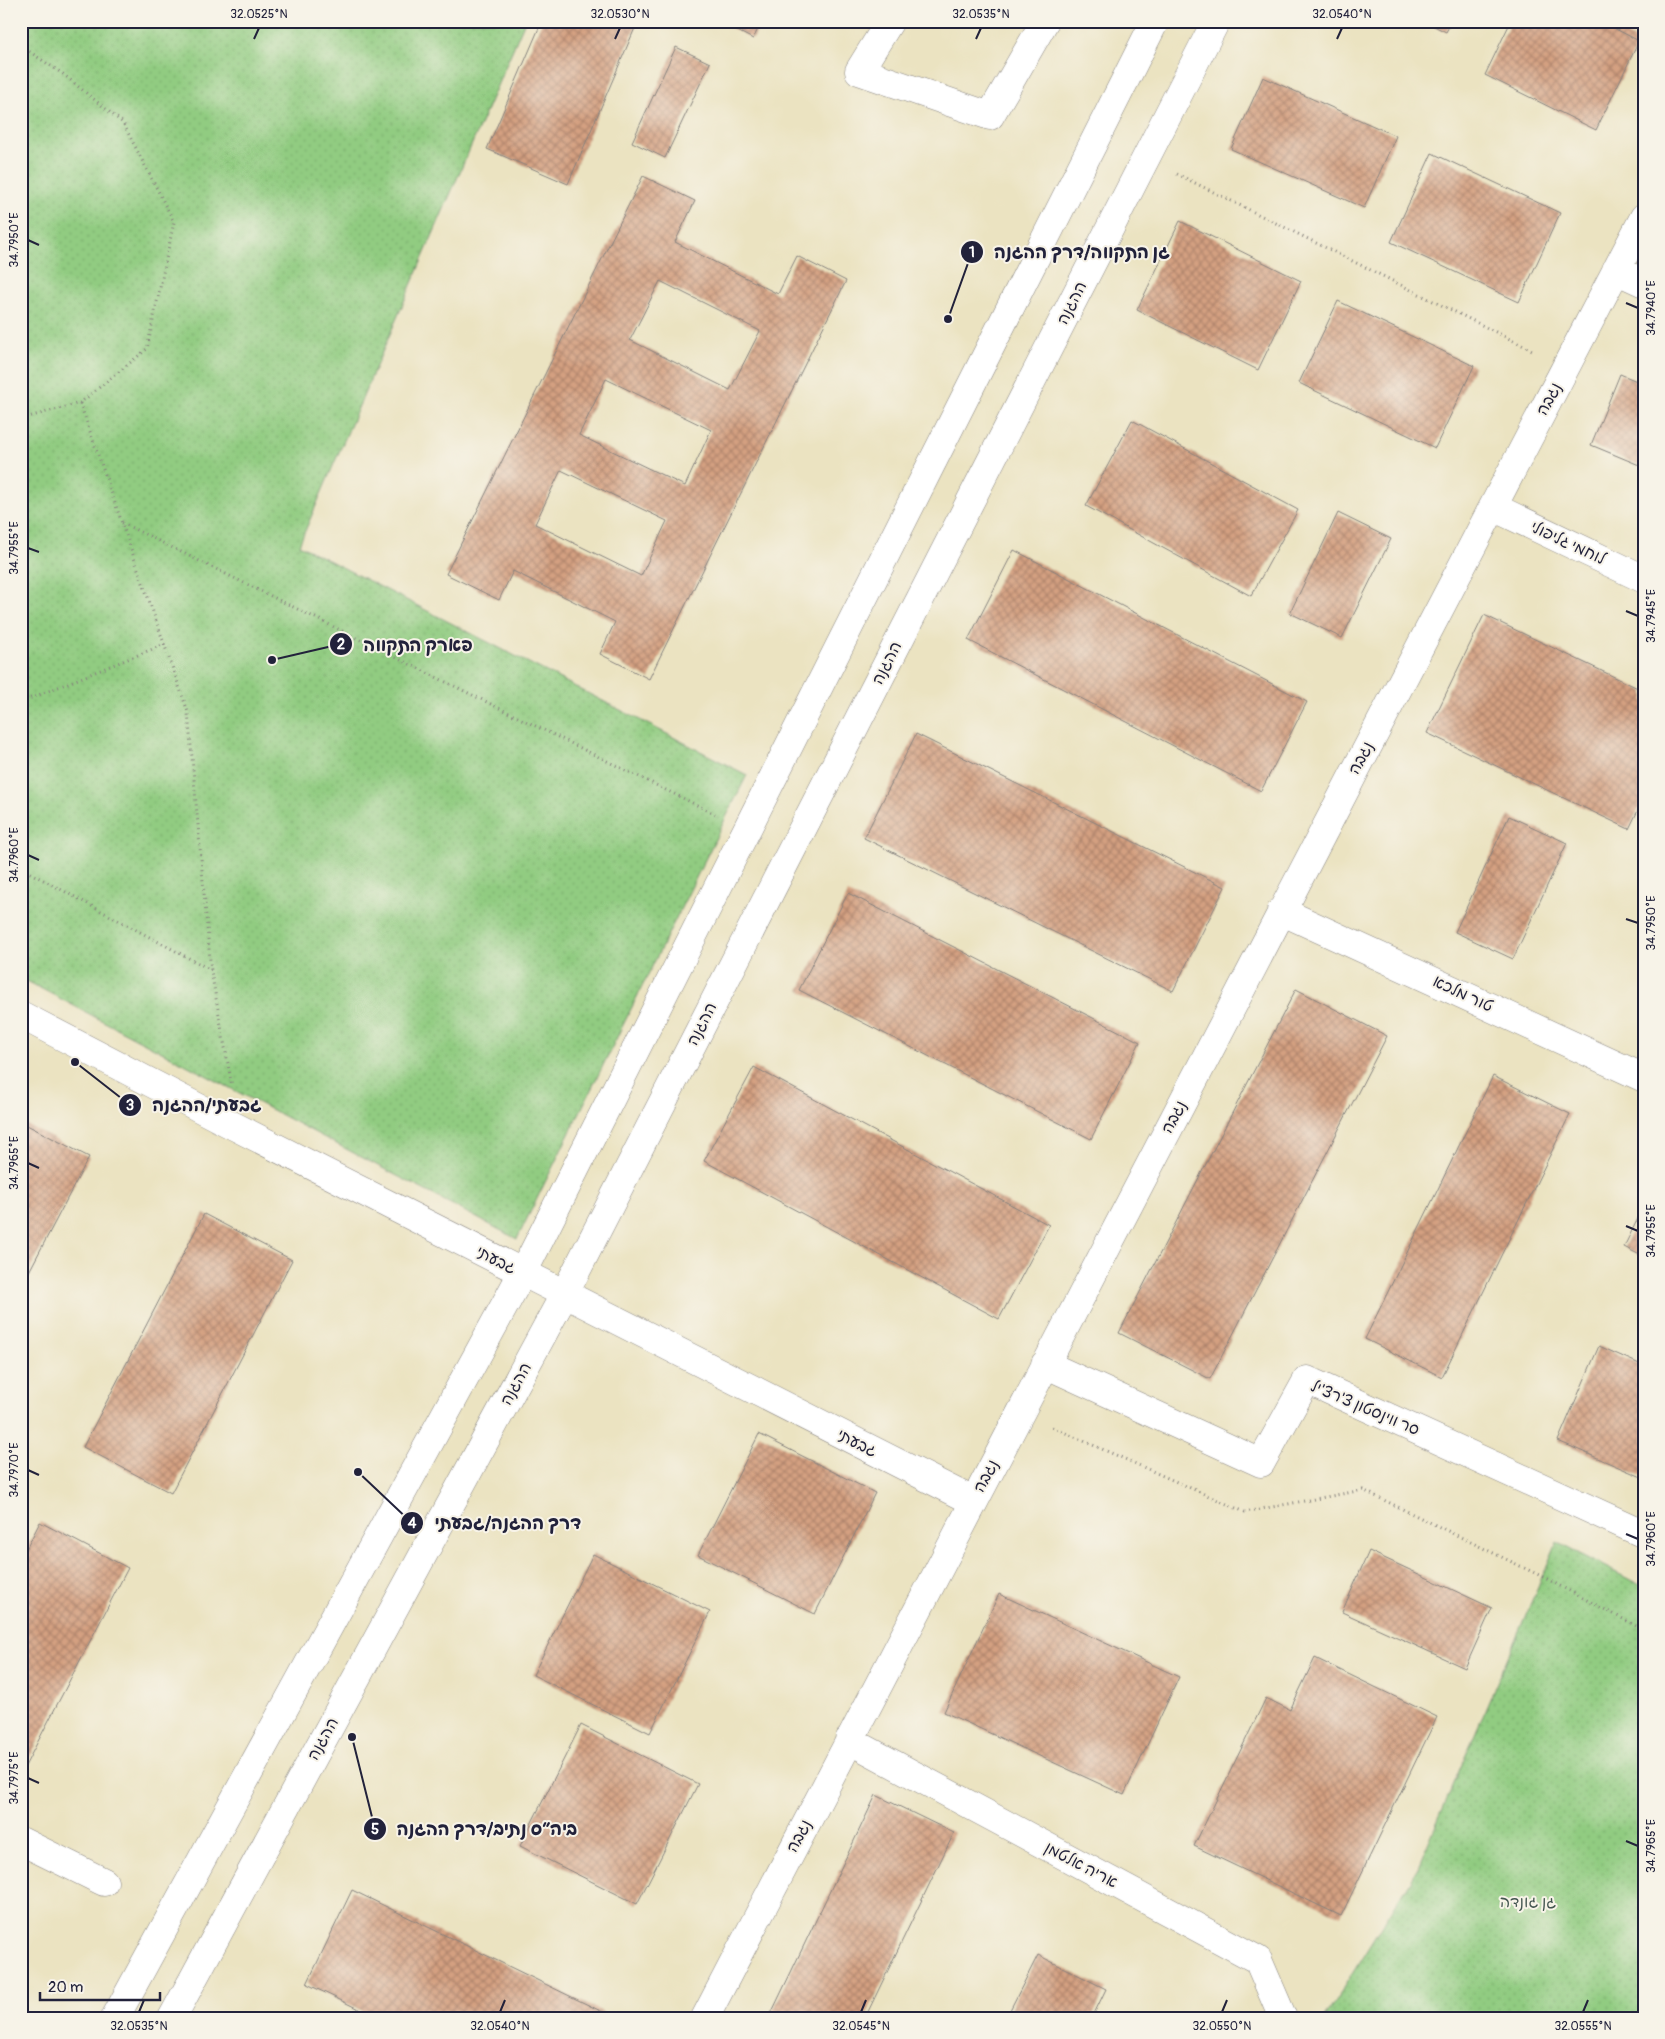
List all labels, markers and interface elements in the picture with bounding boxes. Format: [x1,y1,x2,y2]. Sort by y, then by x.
text: 32.0525°N [230,7,288,22]
text: 32.0530°N [591,7,650,22]
text: 32.0535°N [952,7,1010,22]
text: 32.0540°N [1312,7,1372,22]
text: 34.7950°E [7,212,22,268]
callout: גן התקווה/דרך ההגנה [959,235,1180,268]
text: גן התקווה/דרך ההגנה [994,241,1170,264]
text: 1 [969,243,975,262]
street label: ההגנה [1053,278,1091,328]
text: 34.7940°E [1644,280,1659,336]
street label: נגבה [1532,379,1566,419]
street label: לוחמי גליפולי [1527,517,1609,569]
text: 34.7955°E [7,521,22,575]
text: 34.7945°E [1644,589,1659,643]
callout: פארק התקווה [329,628,483,661]
text: פארק התקווה [363,634,473,657]
text: 2 [337,635,345,654]
street label: ההגנה [868,638,906,688]
street label: נגבה [1344,738,1378,778]
text: 34.7960°E [7,827,22,883]
text: 34.7950°E [1644,895,1659,951]
street label: טור מלכא [1430,971,1496,1017]
street label: ההגנה [683,999,721,1049]
callout: גבעתי/ההגנה [118,1088,272,1121]
text: גבעתי/ההגנה [152,1094,262,1117]
text: 3 [126,1096,134,1115]
street label: נגבה [1157,1097,1191,1137]
text: 34.7965°E [7,1136,22,1190]
text: 34.7955°E [1644,1204,1659,1258]
street label: גבעתי [473,1242,519,1279]
street label: ההגנה [496,1359,536,1409]
street label: סר ווינסטון צ'רצ'יל [1308,1376,1423,1440]
street label: גבעתי [834,1425,880,1462]
text: 34.7970°E [7,1443,22,1497]
street label: נגבה [969,1456,1003,1496]
callout: דרך ההגנה/גבעתי [400,1506,591,1539]
text: 34.7960°E [1644,1511,1659,1567]
text: דרך ההגנה/גבעתי [435,1512,581,1535]
text: 4 [408,1514,417,1533]
street label: ההגנה [303,1714,343,1764]
text: 34.7975°E [7,1751,22,1805]
callout: ביה״ס נתיב/דרך ההגנה [362,1812,588,1845]
street label: נגבה [782,1816,816,1856]
text: ביה״ס נתיב/דרך ההגנה [397,1818,577,1841]
text: 34.7965°E [1644,1819,1659,1873]
text: 5 [371,1820,379,1839]
street label: אריה אלטמן [1041,1837,1121,1893]
park label: גן גונדה [1500,1892,1556,1912]
scale bar [40,1969,160,2001]
text: 20 m [48,1978,83,1997]
text: 32.0535°N [110,2019,168,2034]
text: 32.0540°N [470,2019,530,2034]
text: 32.0545°N [832,2019,890,2034]
text: 32.0550°N [1193,2019,1251,2034]
text: 32.0555°N [1554,2019,1612,2034]

